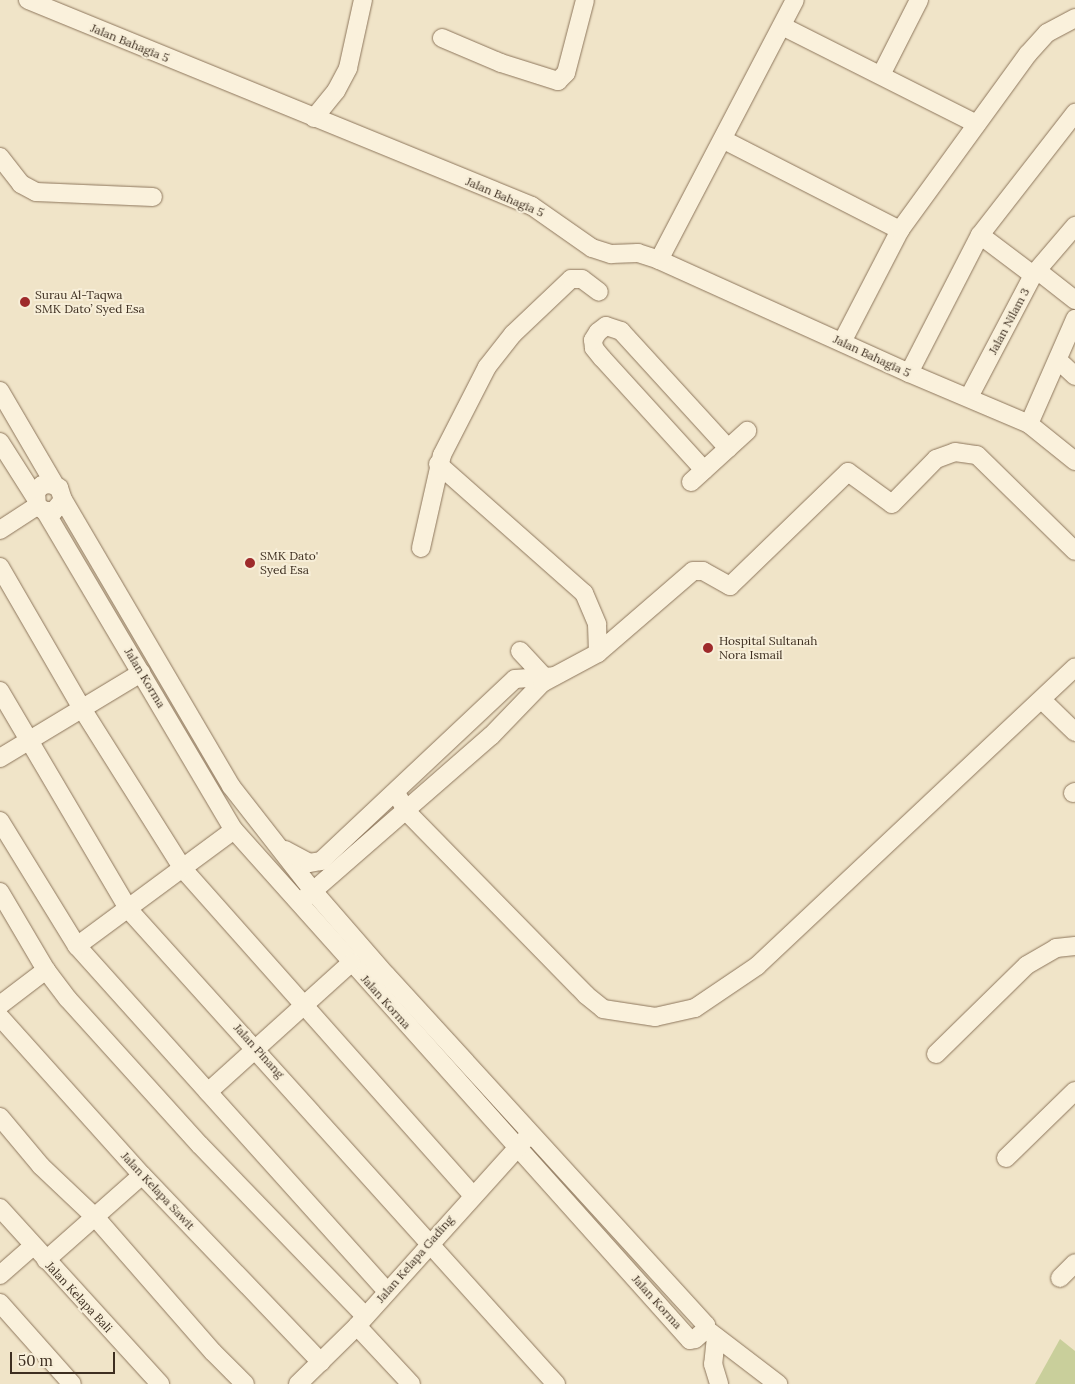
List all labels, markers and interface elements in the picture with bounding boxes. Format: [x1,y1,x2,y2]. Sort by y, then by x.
street label: Jalan Bahagia 5 [89,21,171,65]
street label: Jalan Bahagia 5 [464,174,546,220]
street label: Jalan Nilam 3 [986,285,1032,357]
place label: Surau Al-Taqwa SMK Dato’ Syed Esa [35,288,145,316]
marker: Surau Al-Taqwa SMK Dato’ Syed Esa [19,296,31,308]
street label: Jalan Bahagia 5 [831,332,913,380]
place label: SMK Dato' Syed Esa [260,549,318,577]
marker: SMK Dato' Syed Esa [244,557,256,569]
place label: Hospital Sultanah Nora Ismail [719,634,817,662]
marker: Hospital Sultanah Nora Ismail [701,641,715,655]
street label: Jalan Korma [121,645,169,711]
street label: Jalan Korma [358,972,414,1032]
street label: Jalan Pinang [231,1021,287,1081]
street label: Jalan Kelapa Sawit [118,1149,198,1233]
street label: Jalan Kelapa Gading [373,1213,457,1305]
street label: Jalan Kelapa Bali [43,1259,115,1335]
street label: Jalan Korma [629,1272,685,1332]
scale bar [12,1342,118,1374]
text: 50 m [18,1351,53,1370]

